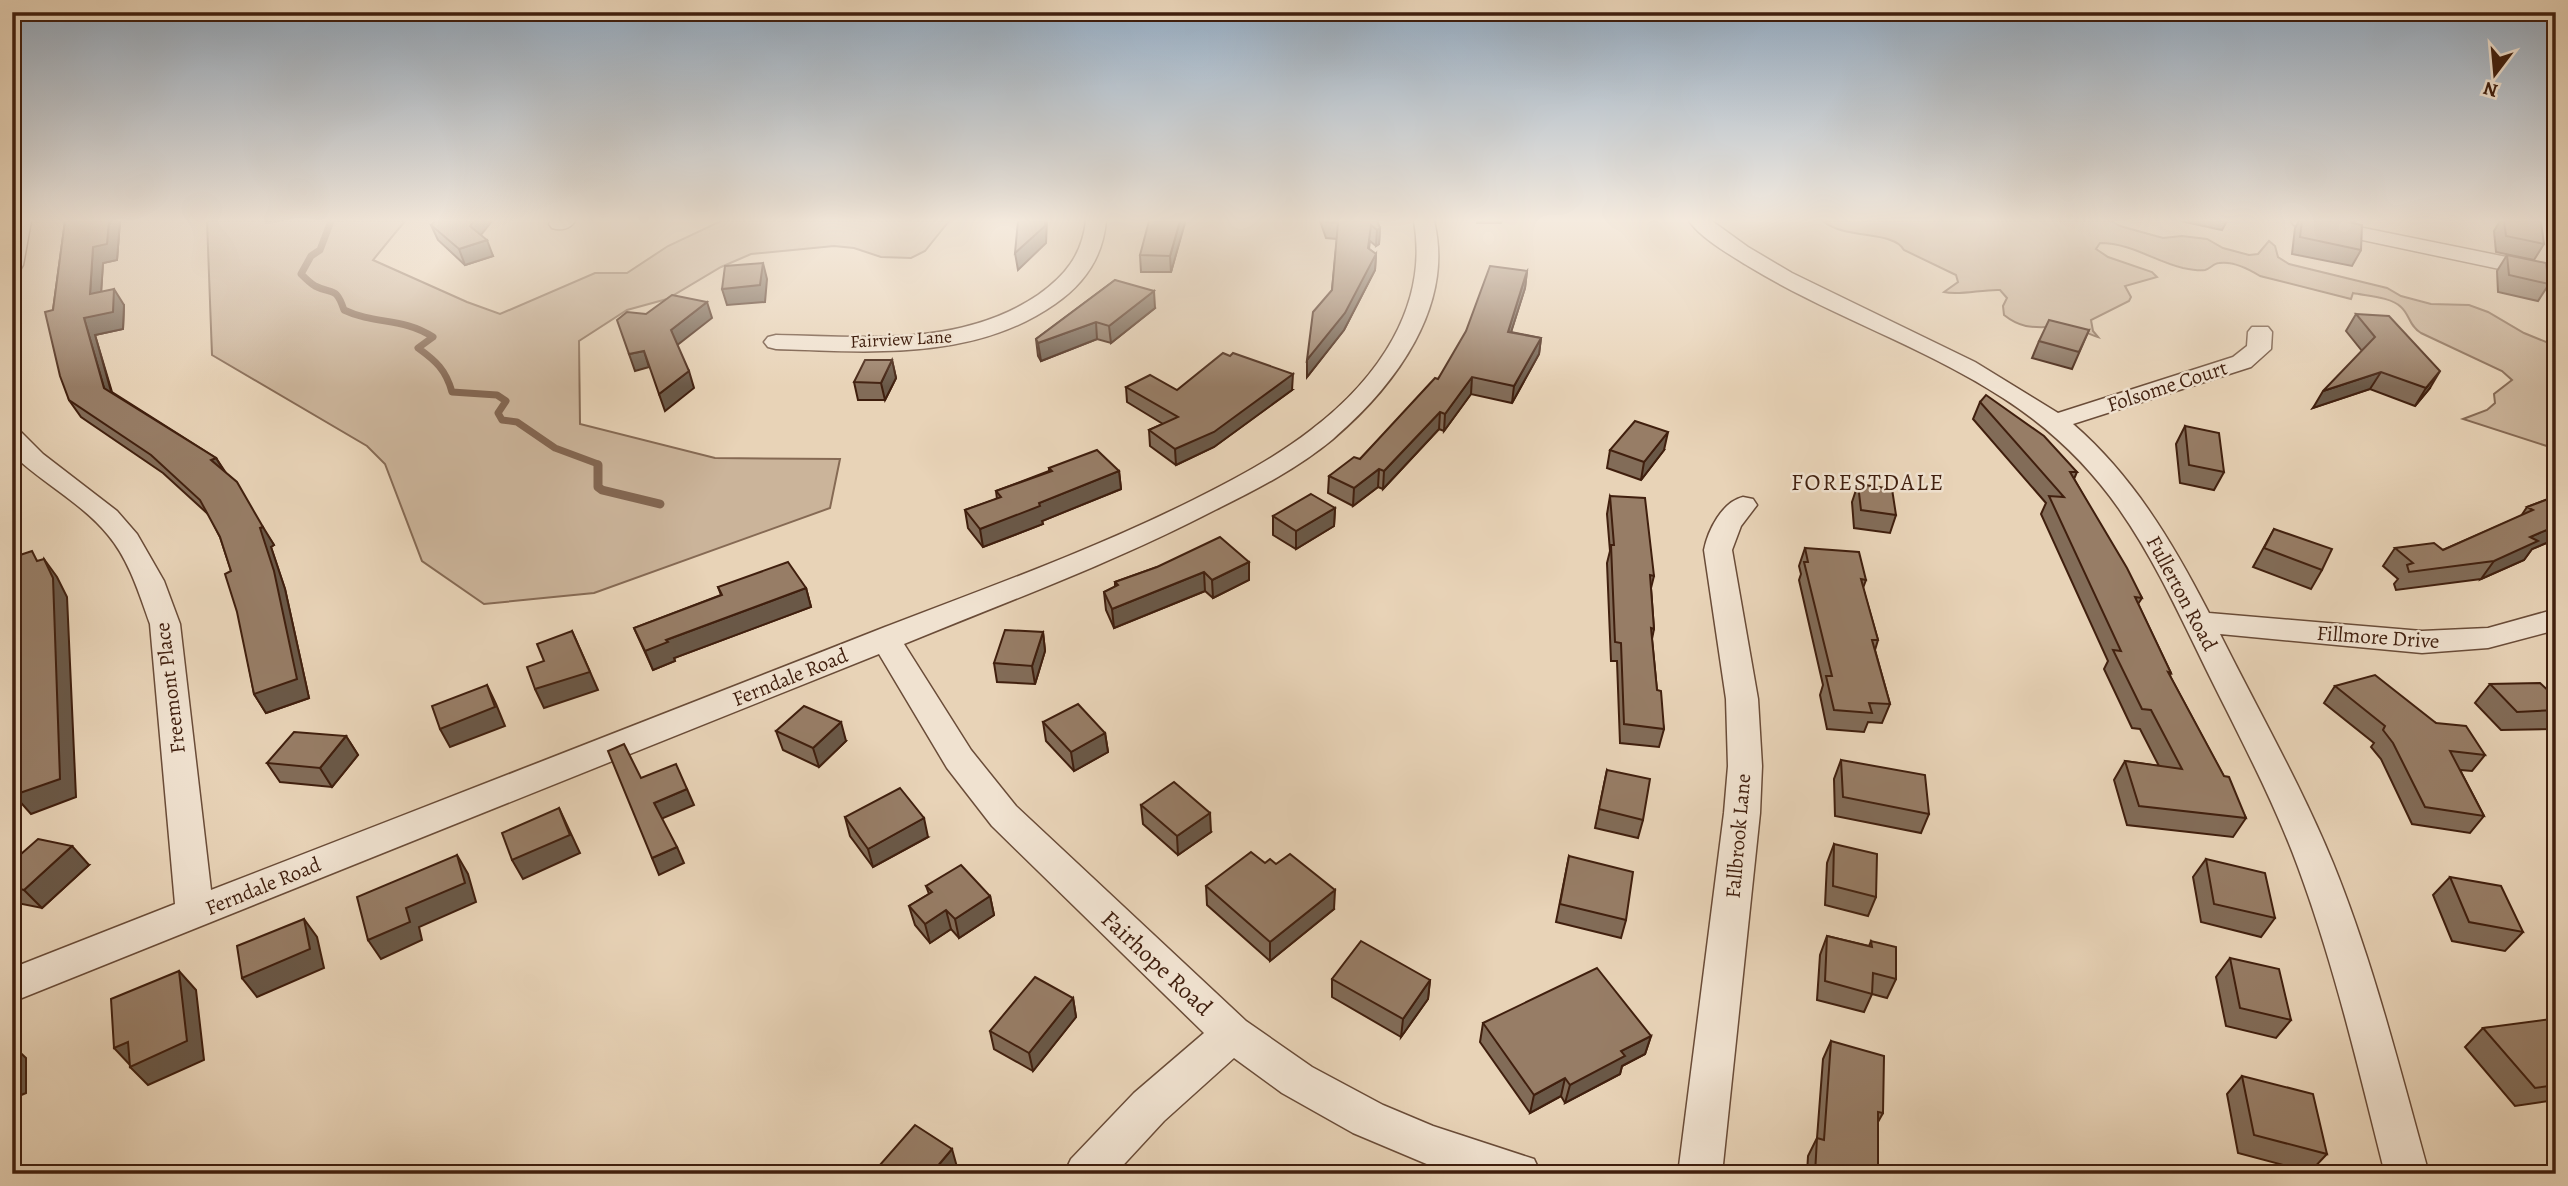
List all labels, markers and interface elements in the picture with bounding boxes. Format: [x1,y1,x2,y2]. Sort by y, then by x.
north arrow [2460,38,2530,108]
text: N [2480,75,2501,104]
street label: Fairview Lane [849,324,953,354]
street label: Folsome Court [2103,353,2231,419]
district label: FORESTDALE [1791,467,1945,498]
street label: Fullerton Road [2140,531,2224,656]
street label: Fillmore Drive [2316,619,2440,655]
street label: Freemont Place [148,621,192,755]
street label: Ferndale Road [728,641,853,713]
street label: Fallbrook Lane [1719,772,1757,900]
street label: Ferndale Road [201,850,326,922]
street label: Fairhope Road [1094,903,1220,1023]

